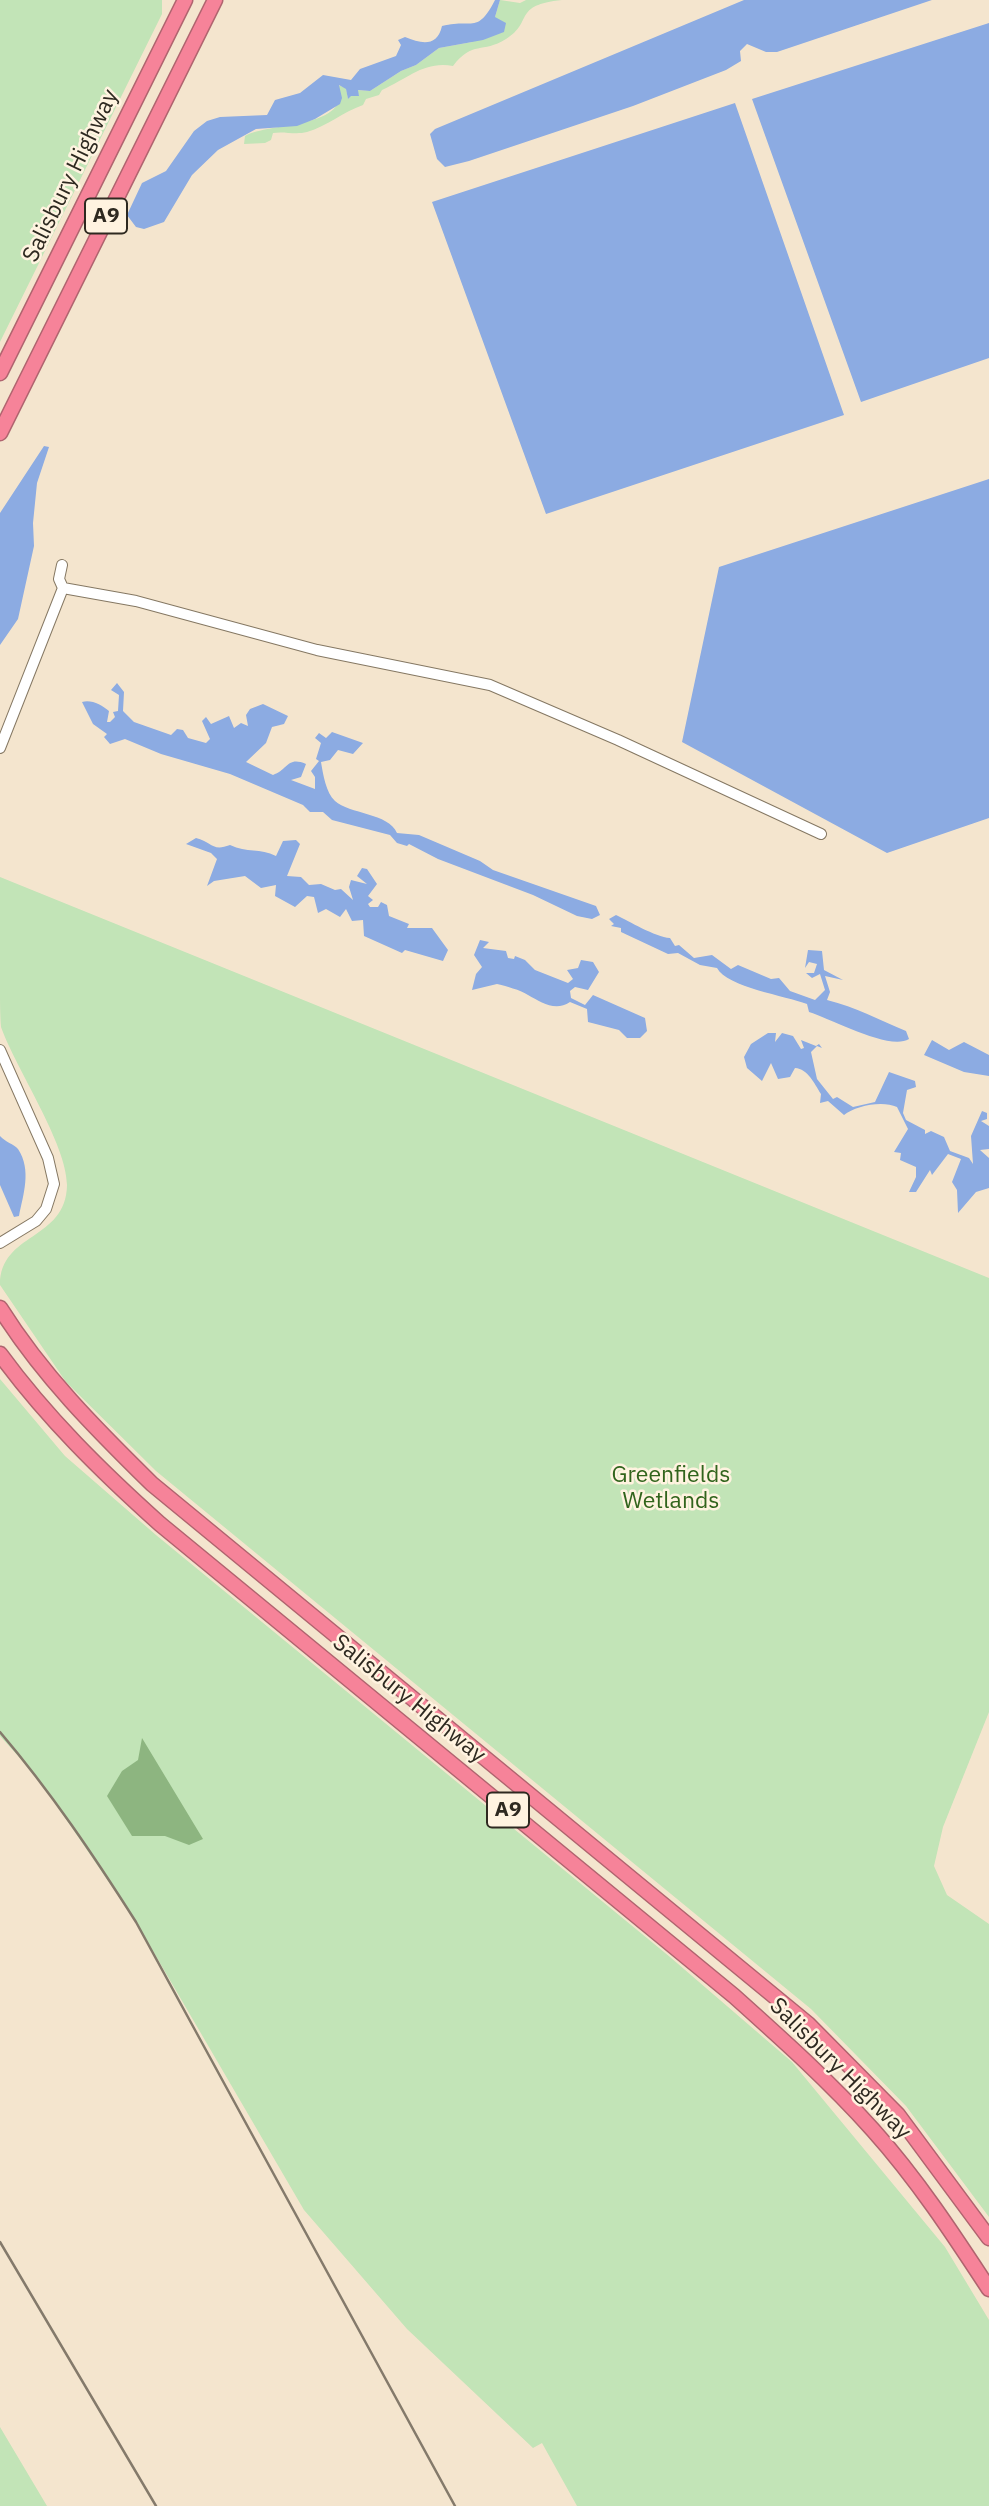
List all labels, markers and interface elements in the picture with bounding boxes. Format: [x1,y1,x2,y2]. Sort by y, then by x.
street label: Salisbury Highway [17,85,125,267]
road number: A9 [85,198,127,234]
park label: Greenfields Wetlands [611,1461,731,1515]
street label: Salisbury Highway [327,1629,491,1769]
road number: A9 [487,1792,529,1828]
street label: Salisbury Highway [763,1992,917,2146]

